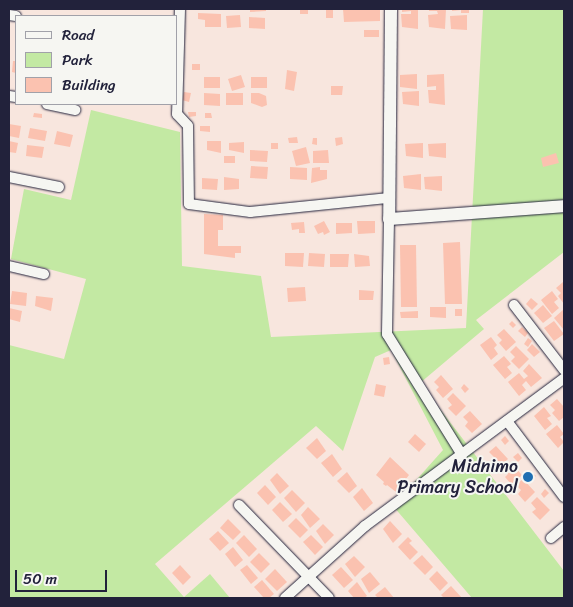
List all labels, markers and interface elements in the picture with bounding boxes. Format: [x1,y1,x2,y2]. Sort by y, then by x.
legend [15,15,178,105]
text: Road [62,22,94,48]
text: Park [62,47,93,73]
text: Building [62,72,116,98]
place label: Midnimo Primary School [397,456,518,498]
marker: Midnimo Primary School [522,471,534,483]
scale bar [18,560,110,592]
text: 50 m [23,566,57,592]

